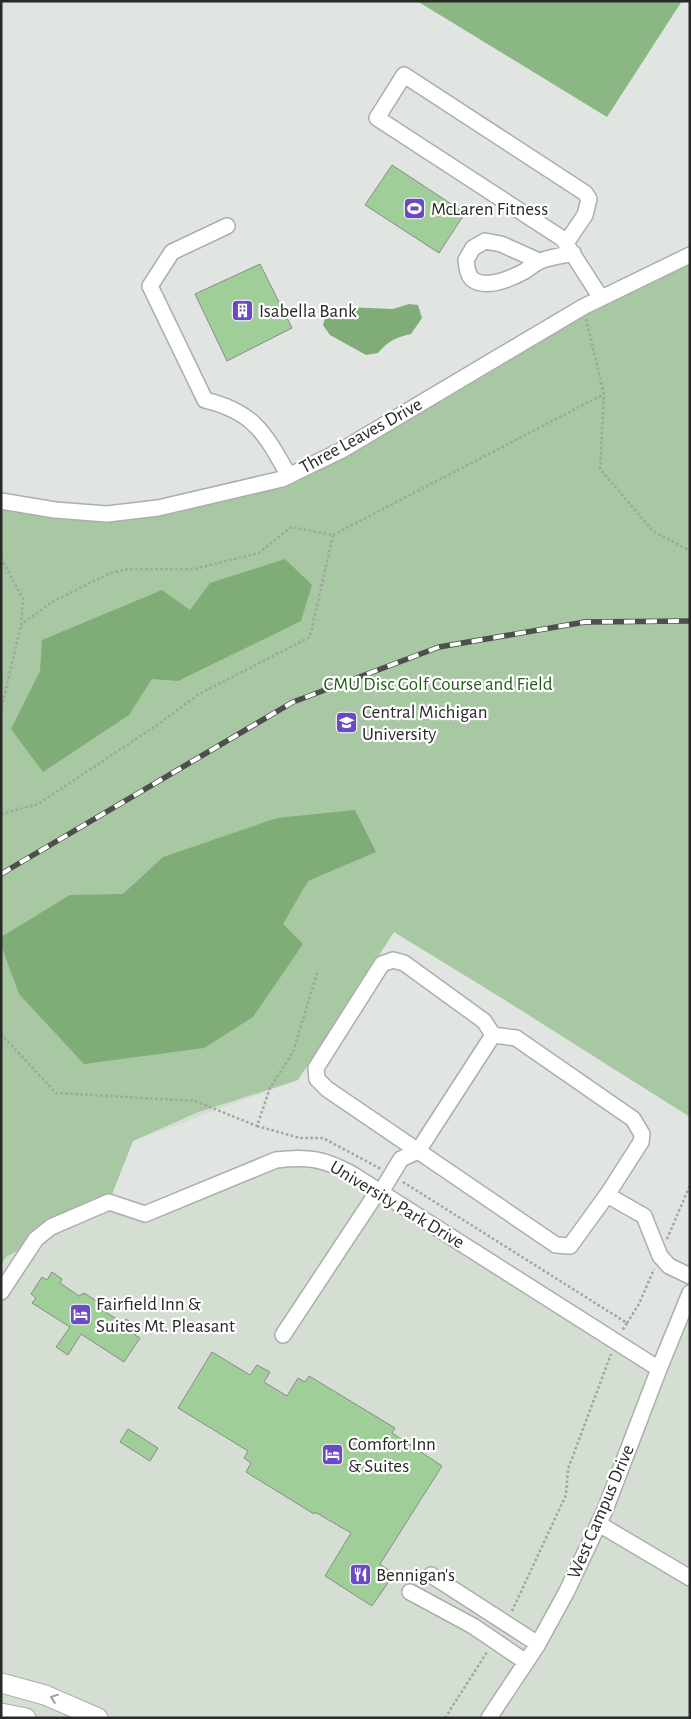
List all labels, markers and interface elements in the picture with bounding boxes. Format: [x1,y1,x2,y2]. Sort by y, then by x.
sports icon: McLaren Fitness [403,197,427,221]
place label: McLaren Fitness [431,200,548,219]
building icon: Isabella Bank [231,299,255,323]
place label: Isabella Bank [259,302,357,321]
street label: Three Leaves Drive [297,395,425,477]
park label: CMU Disc Golf Course and Field [323,675,553,694]
place label: Central Michigan University [362,703,487,744]
school or university icon: Central Michigan University [334,711,358,735]
street label: University Park Drive [327,1157,467,1253]
place label: Fairfield Inn & Suites Mt. Pleasant [96,1295,235,1336]
hotel icon: Fairfield Inn & Suites Mt. Pleasant [68,1303,92,1327]
place label: Comfort Inn & Suites [348,1435,436,1476]
street label: West Campus Drive [564,1442,638,1582]
hotel icon: Comfort Inn & Suites [320,1443,344,1467]
restaurant icon: Bennigan's [348,1563,372,1587]
place label: Bennigan's [376,1566,455,1585]
one-way arrow [50,1694,59,1704]

